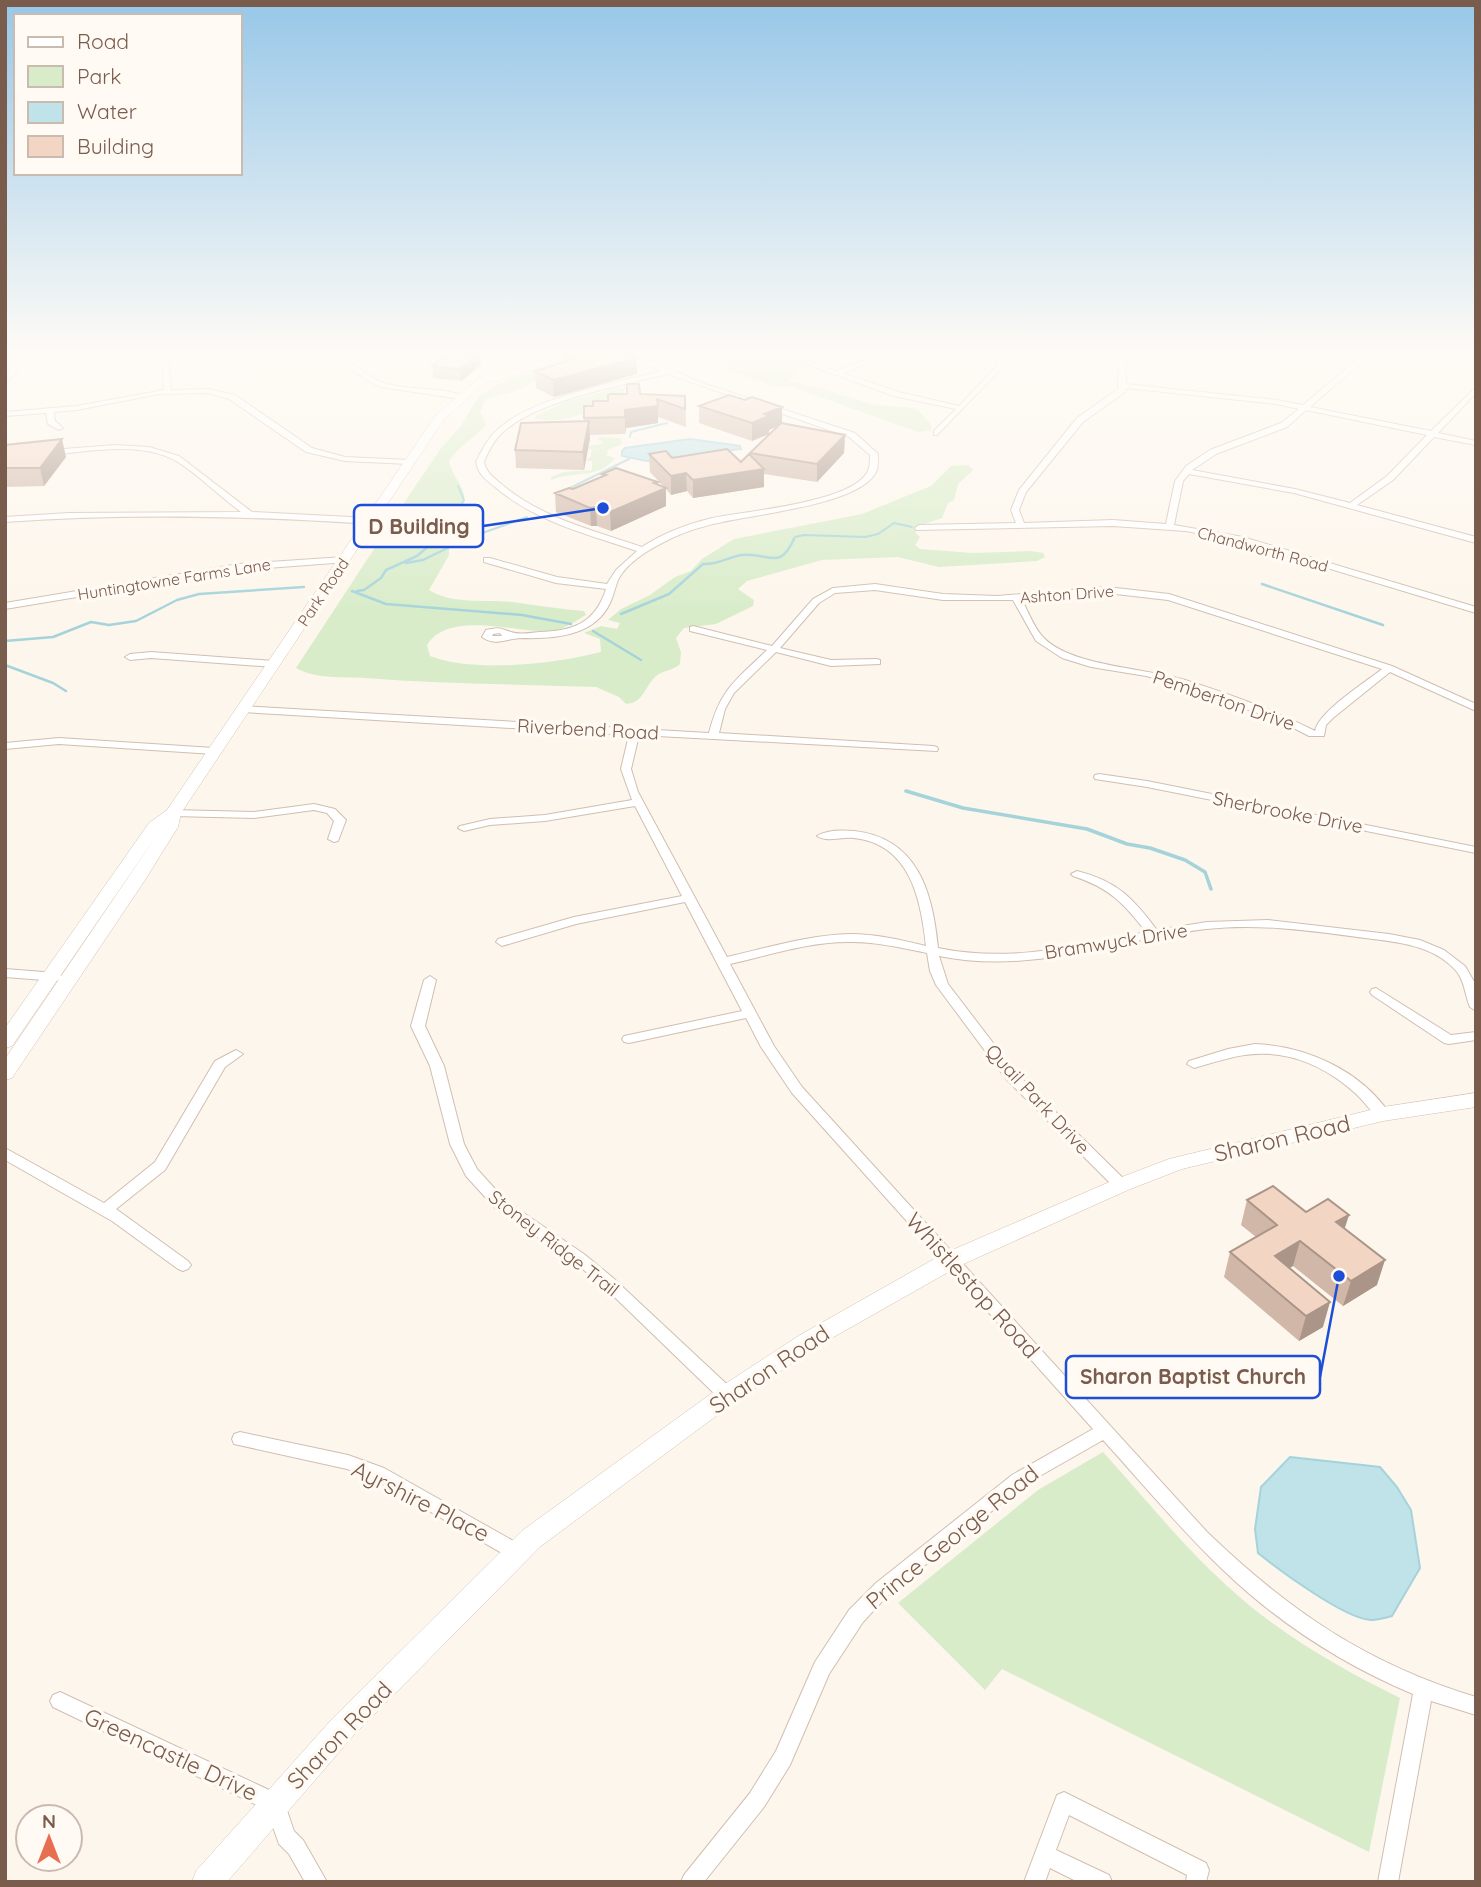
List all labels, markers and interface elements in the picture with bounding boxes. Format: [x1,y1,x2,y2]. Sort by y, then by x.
legend [14,14,242,175]
text: Road [77,28,129,54]
text: Park [77,63,121,89]
text: Water [77,98,137,124]
text: Building [77,133,154,159]
callout: D Building [354,505,483,547]
text: D Building [368,513,470,539]
street label: Chandworth Road [1195,522,1331,576]
street label: Huntingtowne Farms Lane [76,554,272,604]
street label: Park Road [293,554,353,630]
street label: Ashton Drive [1019,581,1115,607]
street label: Pemberton Drive [1150,664,1298,736]
street label: Riverbend Road [517,713,659,745]
street label: Sherbrooke Drive [1211,786,1365,838]
street label: Bramwyck Drive [1043,918,1189,964]
street label: Quail Park Drive [981,1039,1095,1159]
street label: Sharon Road [1211,1108,1353,1168]
street label: Stoney Ridge Trail [484,1185,624,1301]
street label: Whistlestop Road [900,1206,1046,1364]
street label: Sharon Road [703,1318,835,1420]
callout: Sharon Baptist Church [1066,1356,1320,1398]
text: Sharon Baptist Church [1080,1363,1306,1389]
street label: Ayrshire Place [347,1454,495,1548]
street label: Prince George Road [860,1459,1044,1615]
street label: Sharon Road [280,1675,398,1795]
street label: Greencastle Drive [80,1701,262,1807]
north arrow [14,1803,84,1873]
text: N [42,1809,56,1833]

